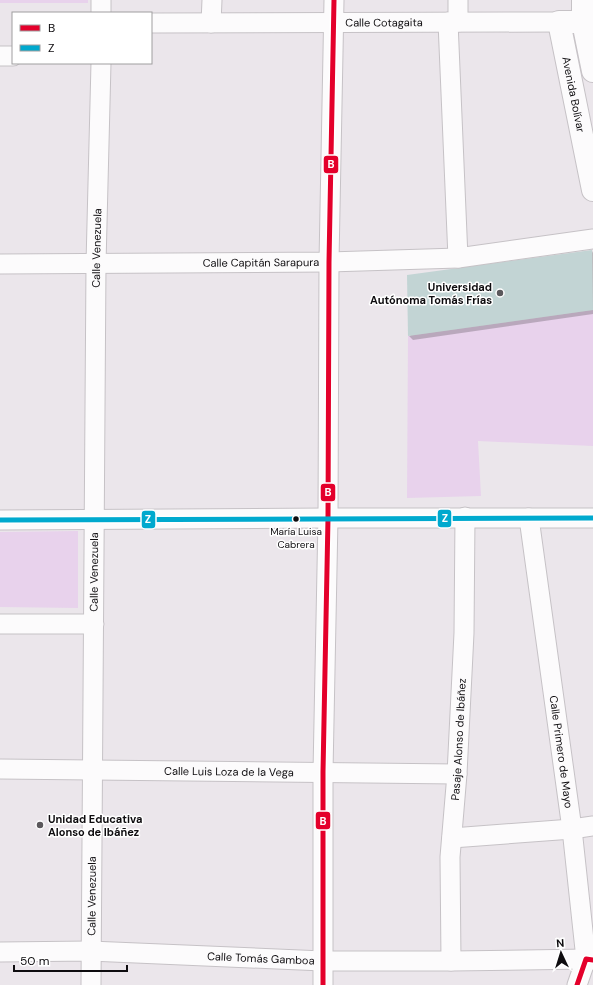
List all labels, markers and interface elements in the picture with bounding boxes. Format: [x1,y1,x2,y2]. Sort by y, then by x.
legend [12,12,152,64]
street label: Calle Cotagaita [345,15,423,30]
text: B [48,20,55,36]
text: Z [48,40,55,56]
street label: Avenida Bolívar [559,55,588,134]
line badge: B [323,155,339,174]
text: B [327,157,335,171]
street label: Calle Venezuela [89,208,104,288]
street label: Calle Capitán Sarapura [203,255,319,270]
place label: Universidad Autónoma Tomás Frías [370,280,492,307]
marker: Universidad Autónoma Tomás Frías [495,288,505,298]
line badge: B [320,483,336,502]
text: B [324,485,332,499]
line badge: Z [437,509,452,528]
line badge: Z [141,510,156,529]
text: Z [442,511,448,525]
text: Z [145,512,151,526]
marker: María Luisa Cabrera [291,514,301,524]
place label: María Luisa Cabrera [270,525,322,551]
street label: Calle Venezuela [87,532,101,612]
street label: Pasaje Alonso de Ibáñez [448,678,469,801]
street label: Calle Primero de Mayo [547,694,576,809]
street label: Calle Luis Loza de la Vega [164,764,294,779]
line badge: B [315,811,331,830]
place label: Unidad Educativa Alonso de Ibáñez [48,812,142,839]
text: B [319,814,327,828]
marker: Unidad Educativa Alonso de Ibáñez [35,820,45,830]
street label: Calle Venezuela [84,856,99,936]
north arrow [541,933,581,973]
text: N [556,936,565,950]
scale bar [14,947,127,973]
street label: Calle Tomás Gamboa [207,949,315,968]
text: 50 m [20,953,49,969]

